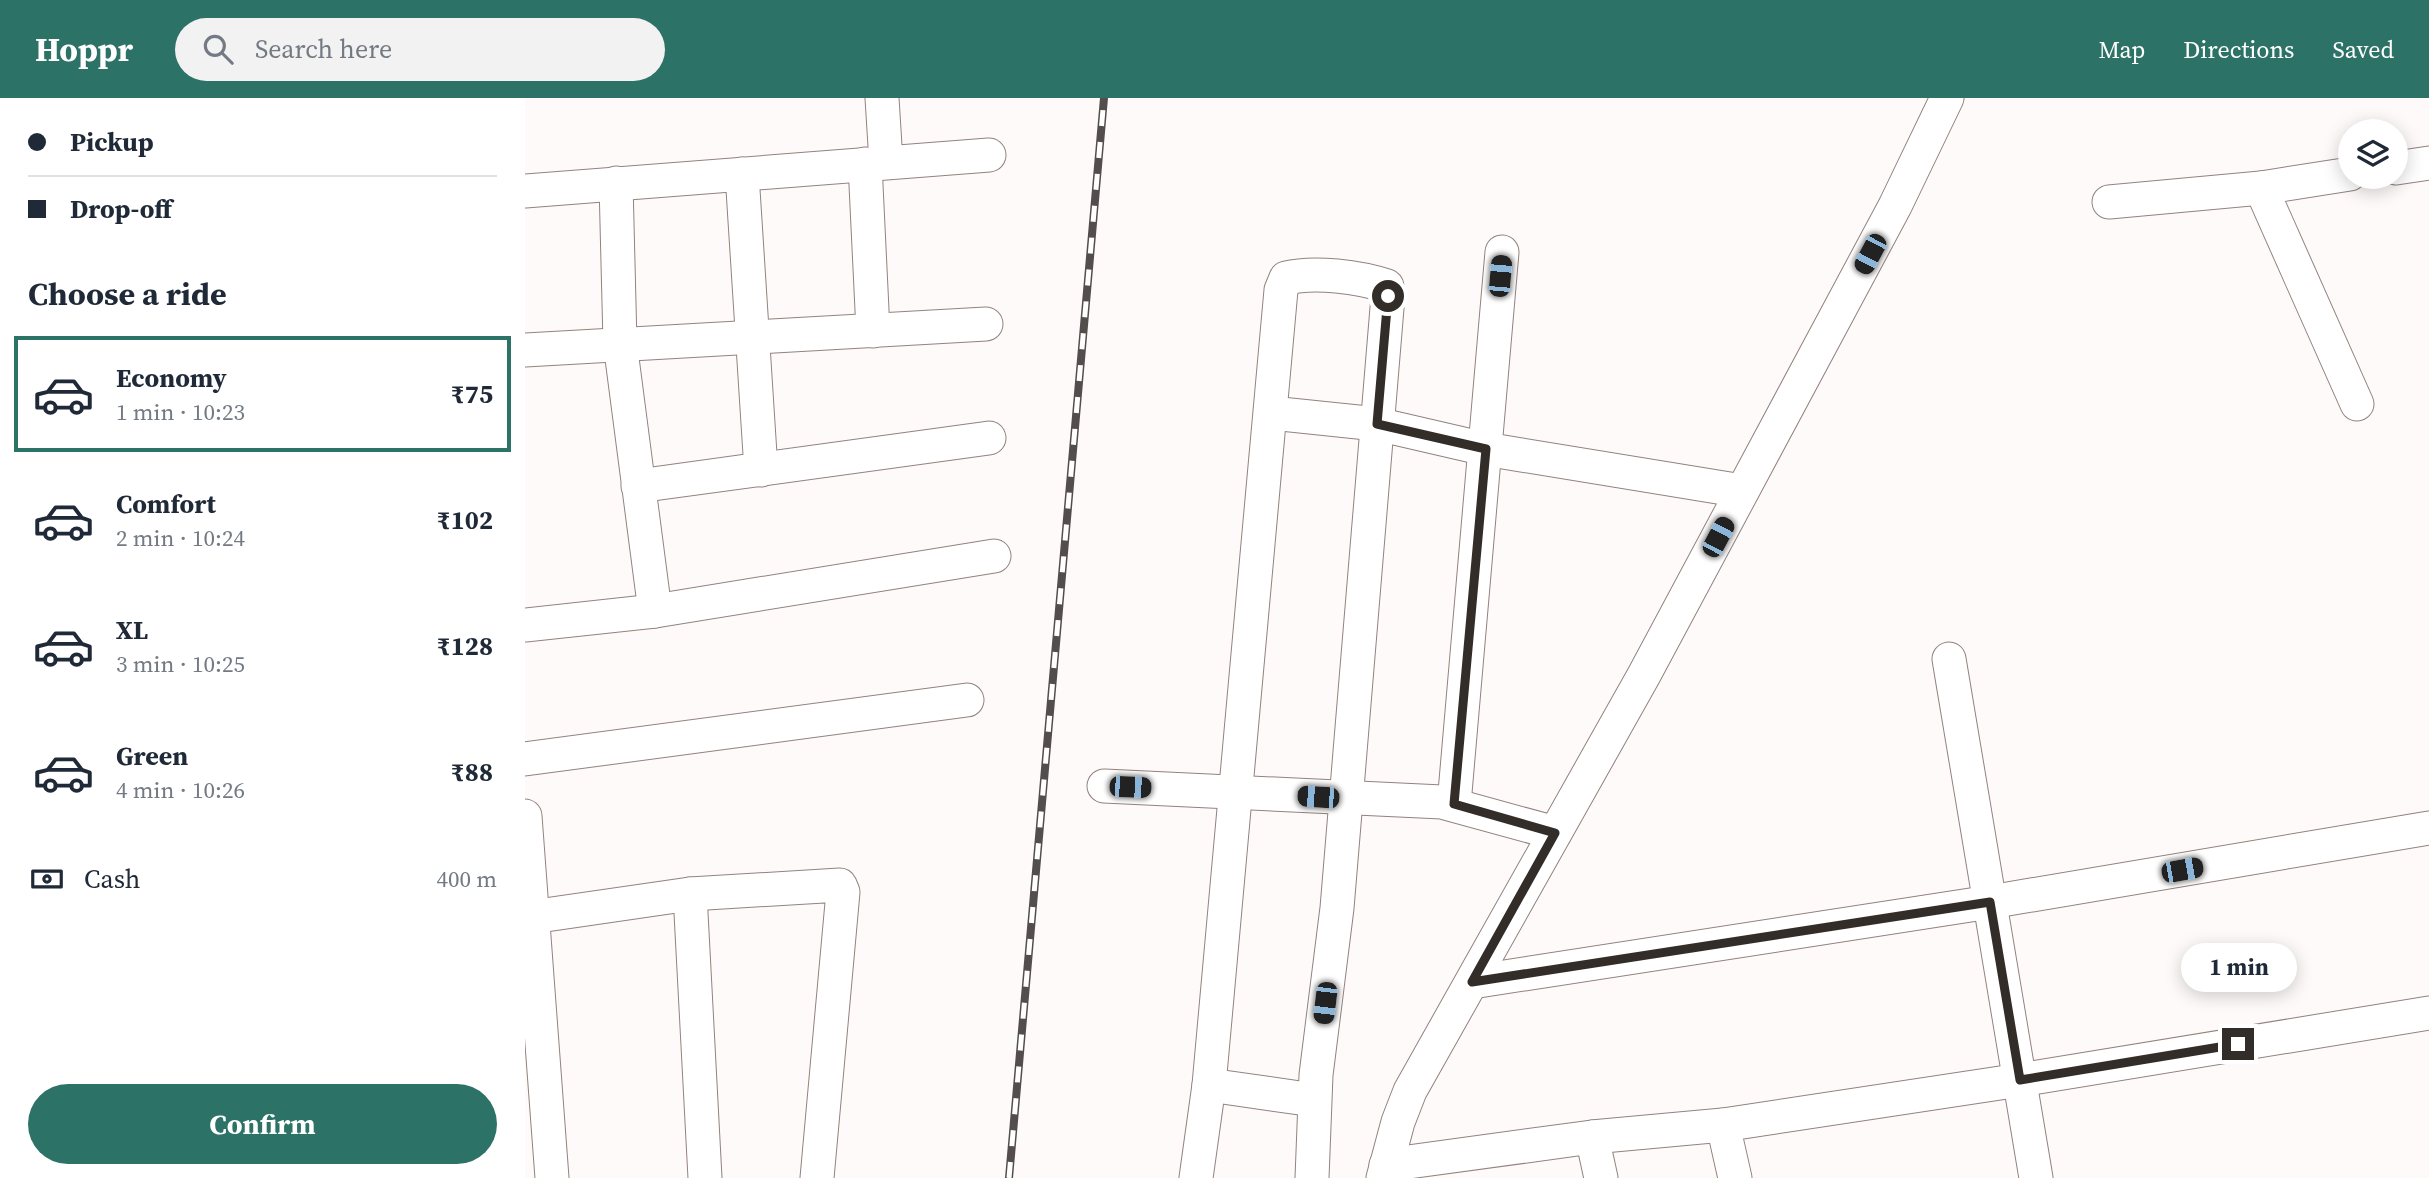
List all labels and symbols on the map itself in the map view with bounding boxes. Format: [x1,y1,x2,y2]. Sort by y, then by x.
car [1851,231,1890,277]
car [1488,254,1513,298]
route start [1372,280,1404,312]
car [1699,514,1738,560]
car [1109,776,1152,798]
car [1297,785,1340,809]
car [2160,856,2205,884]
callout: 1 min [2180,942,2296,992]
car [1313,981,1338,1025]
route end [2222,1028,2254,1060]

